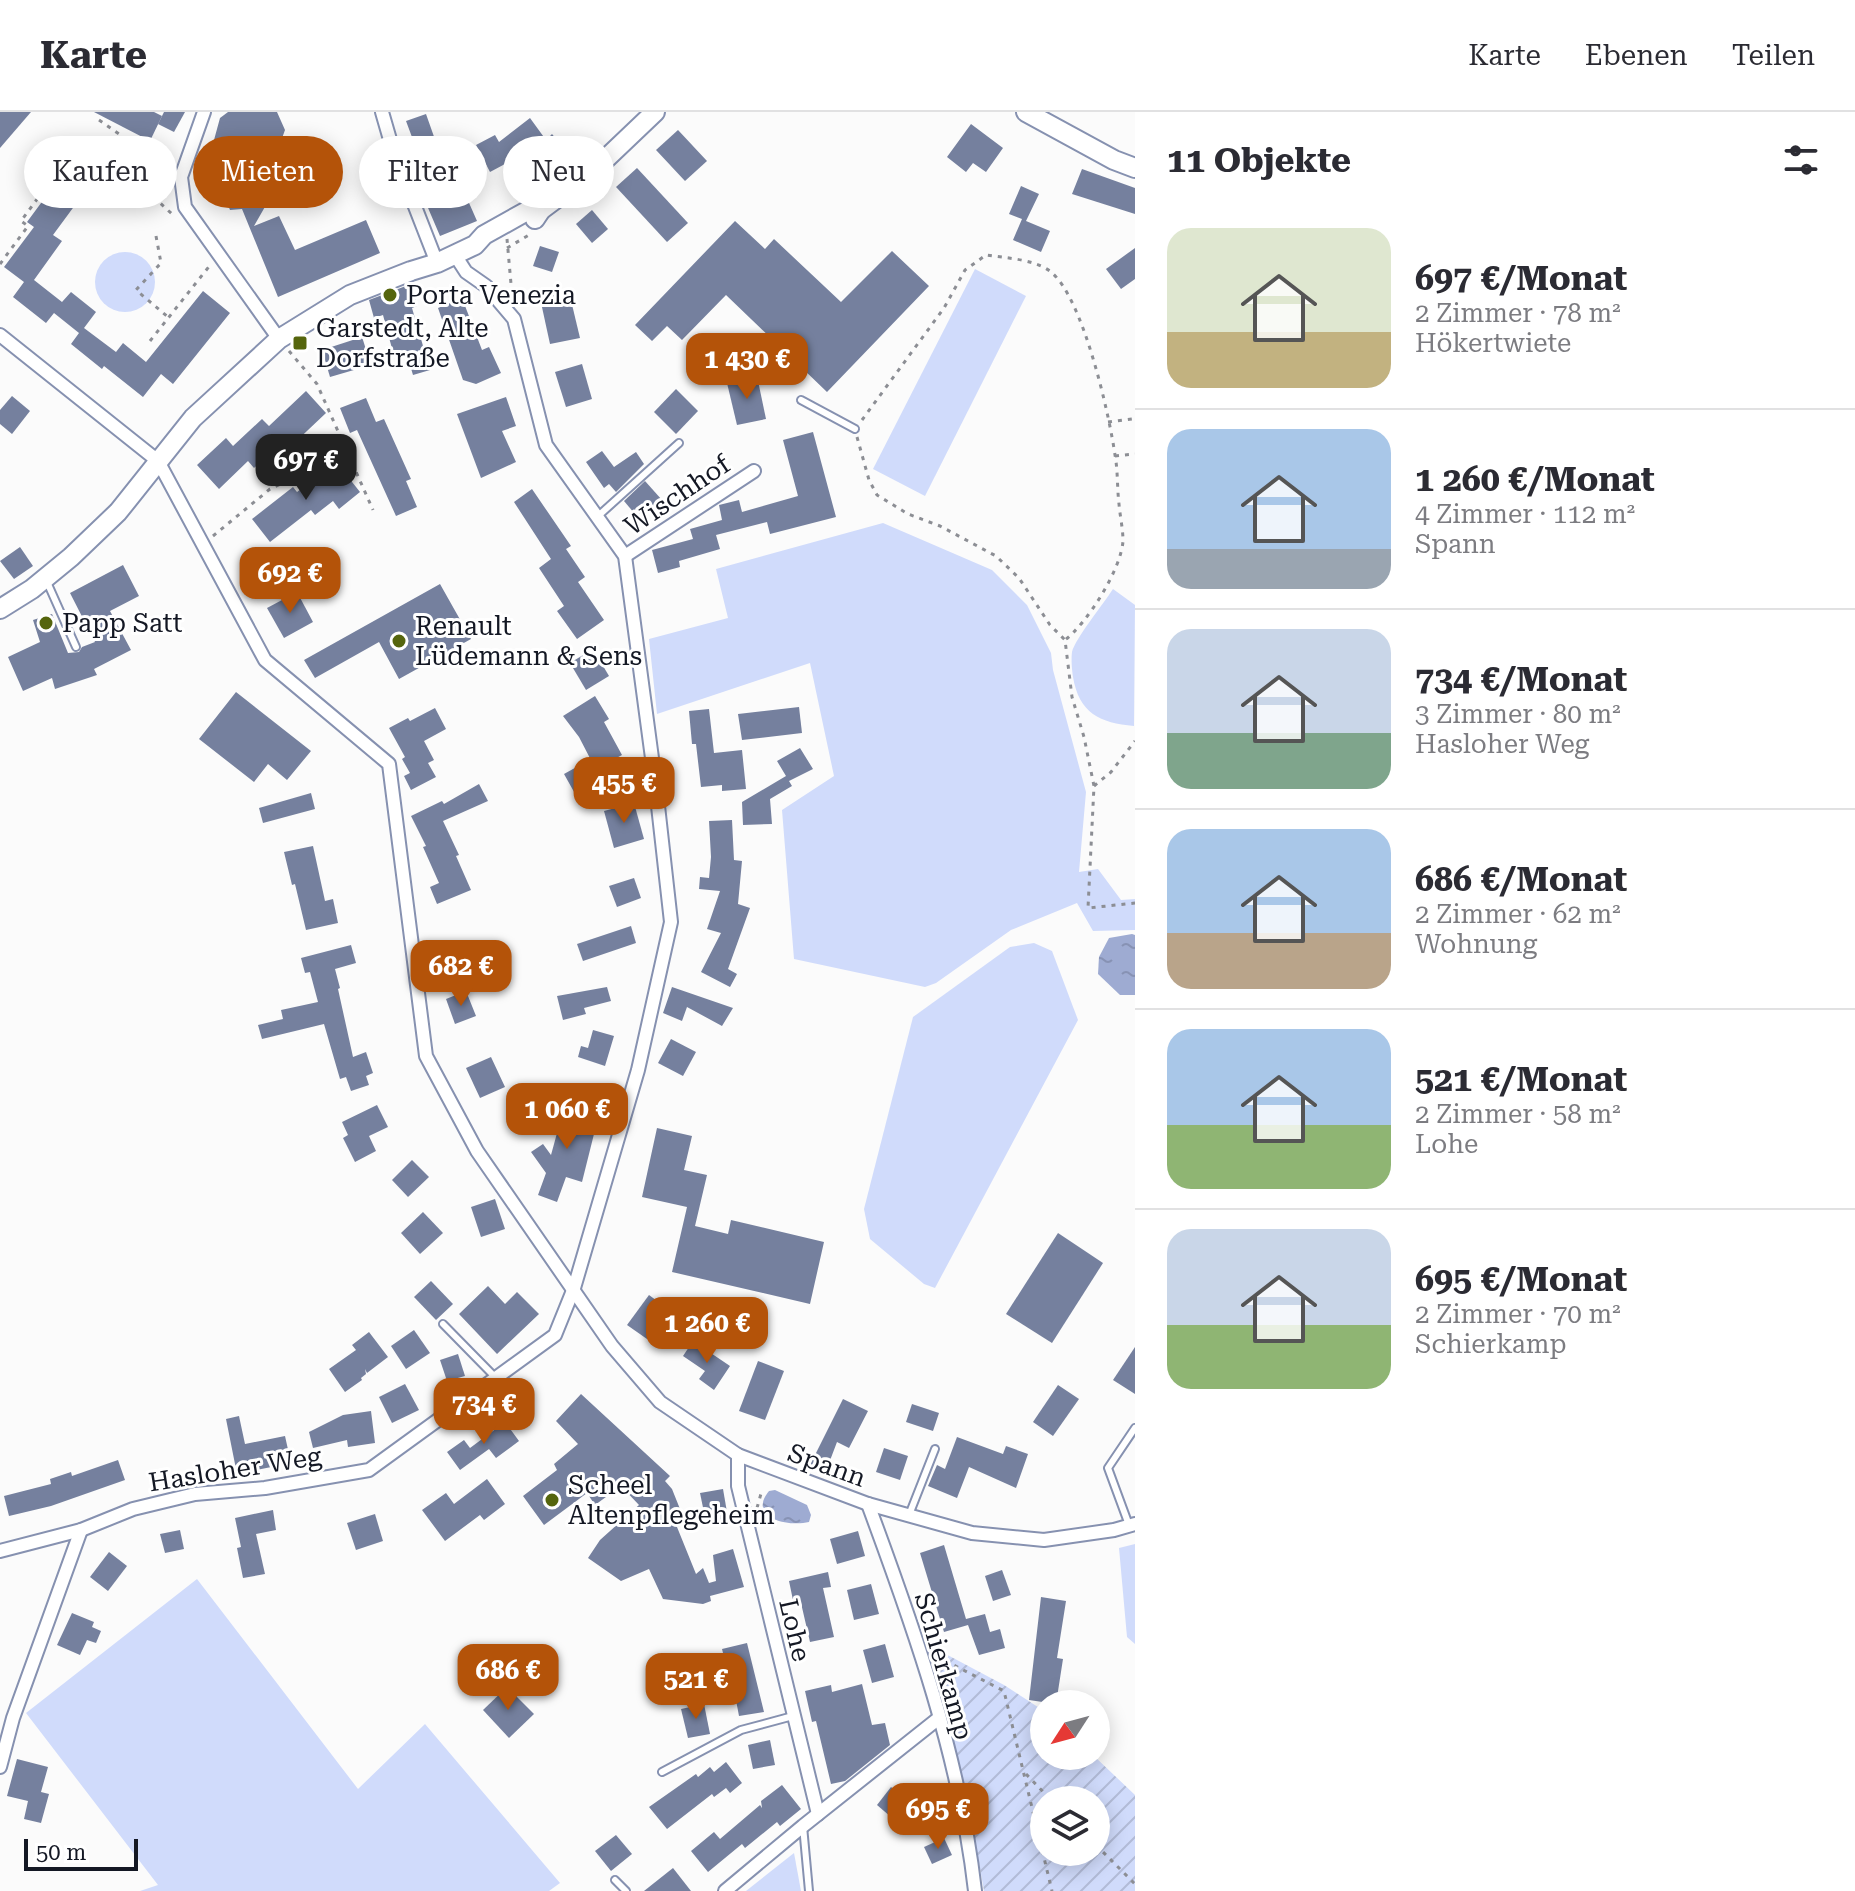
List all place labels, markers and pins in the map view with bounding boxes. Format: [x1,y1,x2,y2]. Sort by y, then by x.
place label: Porta Venezia [406,280,576,310]
marker: Porta Venezia [381,286,399,304]
place label: Garstedt, Alte Dorfstraße [316,313,489,373]
pin: 1 430 € [673,333,821,401]
marker: Garstedt, Alte Dorfstraße [291,334,309,352]
pin: 697 € [250,434,362,502]
pin: 692 € [234,547,346,615]
place label: Papp Satt [62,608,183,638]
place label: Renault Lüdemann & Sens [415,611,642,671]
marker: Papp Satt [37,614,55,632]
marker: Renault Lüdemann & Sens [390,632,408,650]
pin: 455 € [568,757,680,825]
pin: 682 € [405,940,517,1008]
pin: 1 060 € [493,1083,641,1151]
pin: 1 260 € [633,1297,781,1365]
pin: 734 € [428,1378,540,1446]
place label: Scheel Altenpflegeheim [568,1470,775,1530]
marker: Scheel Altenpflegeheim [543,1491,561,1509]
pin: 686 € [452,1644,564,1712]
pin: 521 € [640,1653,752,1721]
pin: 695 € [882,1783,994,1851]

